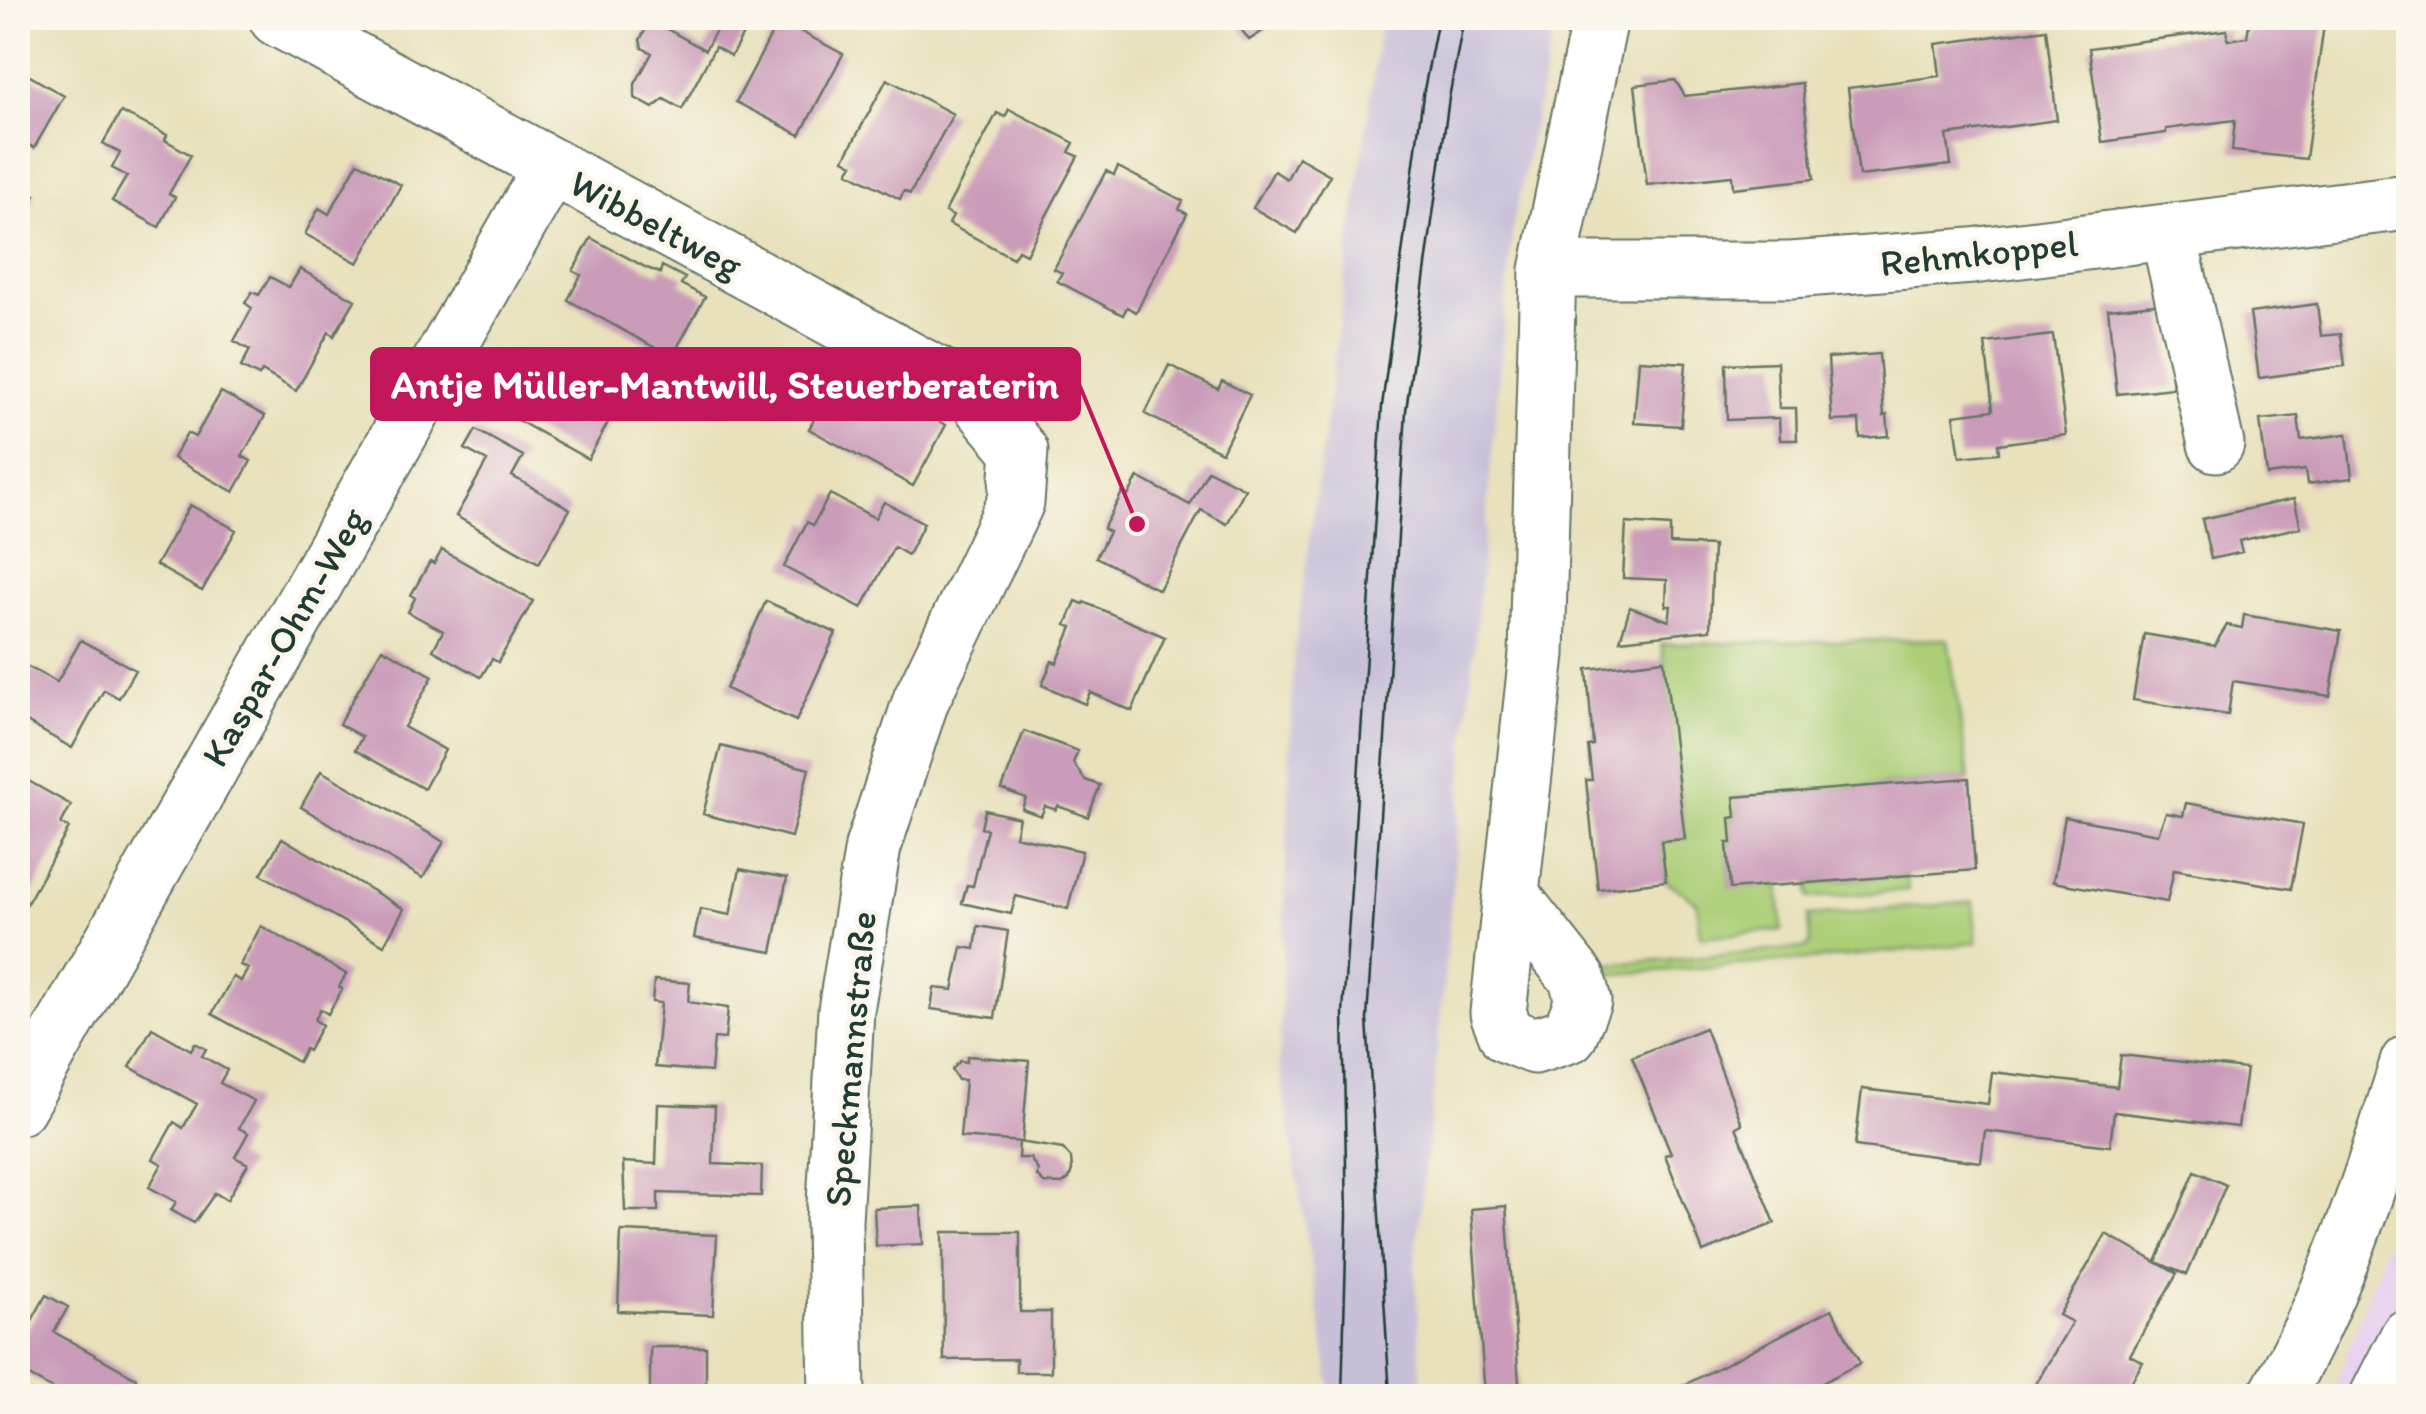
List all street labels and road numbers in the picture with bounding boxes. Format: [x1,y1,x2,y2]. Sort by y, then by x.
street label: Wibbeltweg [562,159,750,289]
street label: Rehmkoppel [1878,220,2080,286]
street label: Kaspar-Ohm-Weg [191,499,377,775]
street label: Speckmannstraße [814,909,886,1209]

